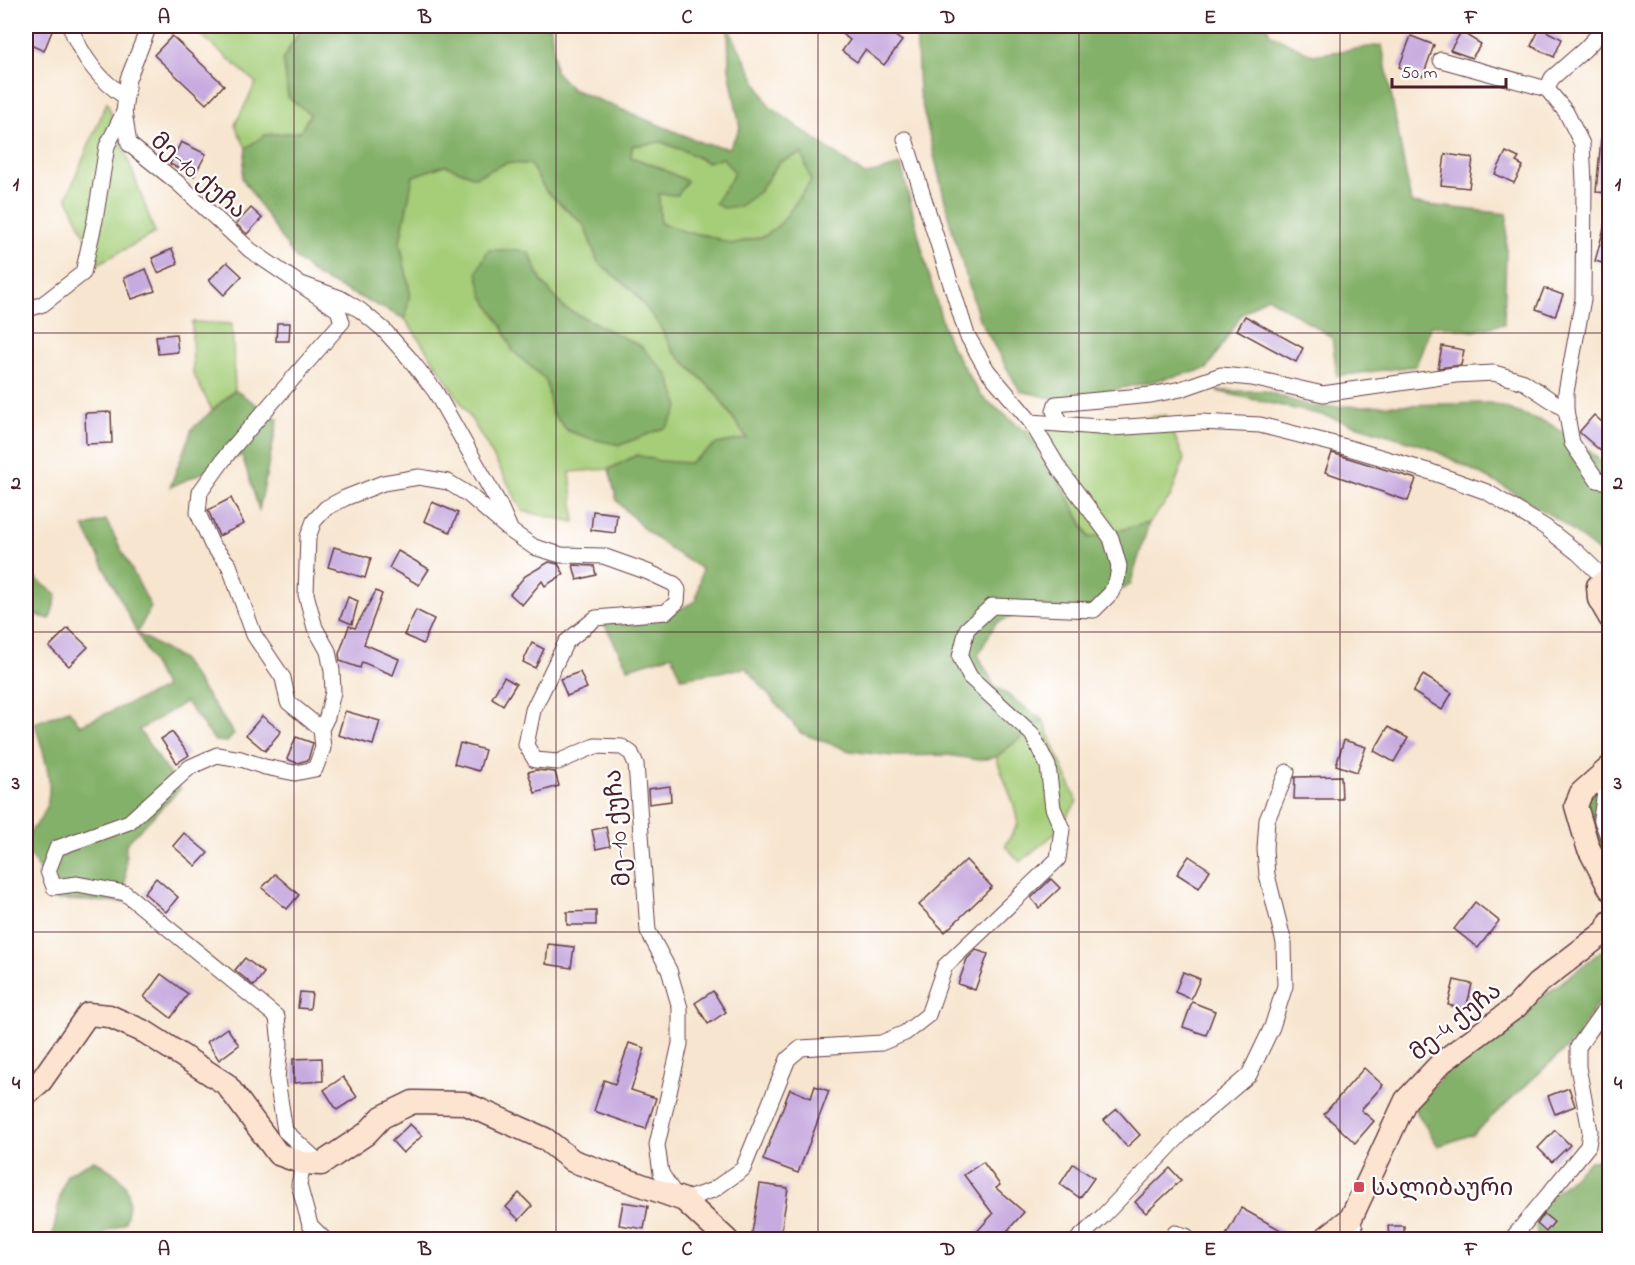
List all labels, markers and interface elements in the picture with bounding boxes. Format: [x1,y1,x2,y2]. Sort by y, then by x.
text: A [158,4,170,33]
text: B [417,4,432,33]
text: C [682,4,693,33]
text: D [940,4,955,33]
text: E [1204,4,1216,33]
text: F [1464,4,1478,33]
scale bar [1392,51,1506,89]
text: 50 m [1401,61,1438,87]
street label: მე-10 ქუჩა [142,125,253,229]
text: 1 [13,171,20,200]
text: 1 [1615,171,1622,200]
text: 2 [10,470,21,499]
text: 2 [1612,470,1623,499]
street label: მე-10 ქუჩა [597,768,642,888]
text: 3 [11,770,20,799]
text: 3 [1613,770,1622,799]
street label: მე-4 ქუჩა [1403,975,1510,1071]
text: 4 [12,1070,21,1099]
text: 4 [1614,1070,1623,1099]
place label: სალიბაური [1371,1172,1513,1207]
marker: სალიბაური [1352,1180,1366,1194]
text: A [158,1236,170,1265]
text: B [417,1236,432,1265]
text: C [682,1236,693,1265]
text: D [940,1236,955,1265]
text: E [1204,1236,1216,1265]
text: F [1464,1236,1478,1265]

